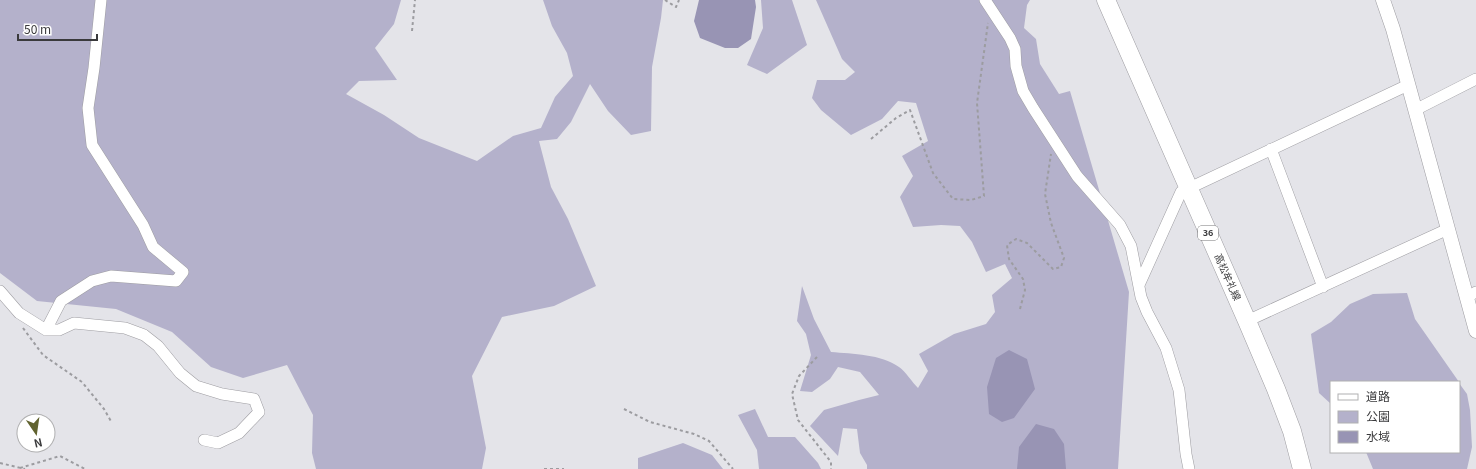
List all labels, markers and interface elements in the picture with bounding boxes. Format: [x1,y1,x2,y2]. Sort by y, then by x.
scale bar [18,16,97,42]
text: 50 m [24,20,51,37]
road number: 36 [1198,226,1218,240]
street label: 高松牟礼線 [1211,251,1245,303]
legend [1330,381,1460,453]
text: 道路 [1366,387,1390,404]
text: 公園 [1366,407,1390,424]
north arrow [16,413,56,453]
text: 水域 [1366,427,1390,444]
text: N [33,435,44,452]

